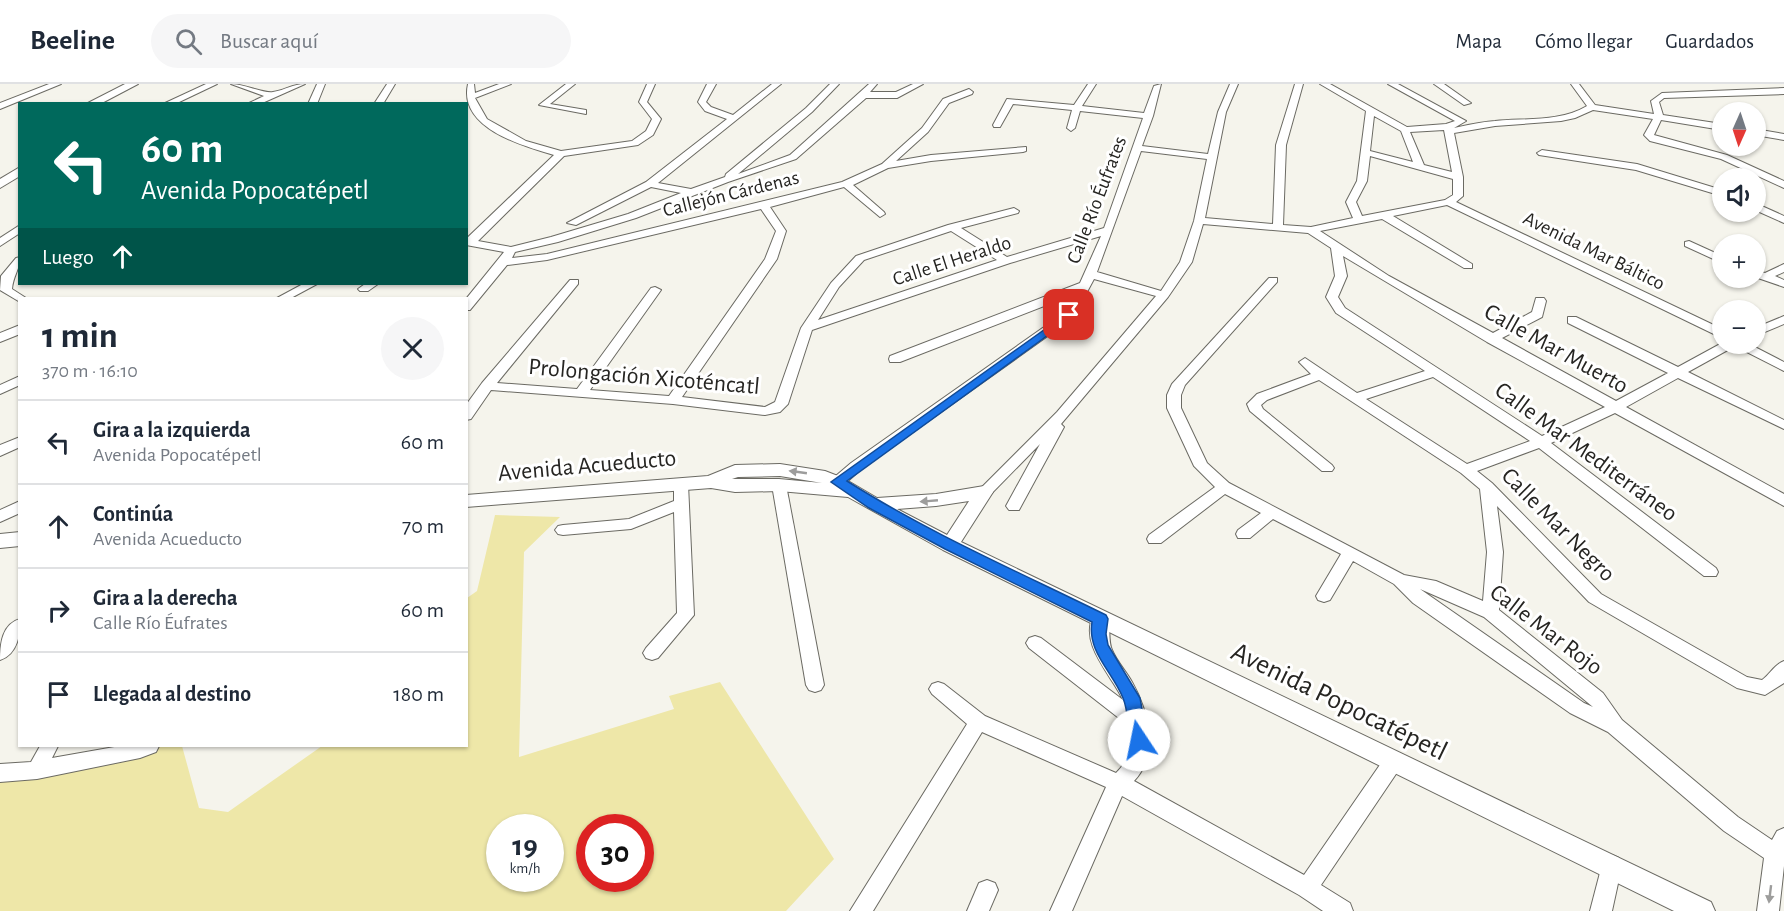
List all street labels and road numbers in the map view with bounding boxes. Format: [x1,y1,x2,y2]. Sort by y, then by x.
street label: Calle Río Éufrates [1063,133,1130,266]
street label: Callejón Cárdenas [661,167,801,221]
street label: Avenida Mar Báltico [1520,208,1668,294]
street label: Calle El Heraldo [890,232,1014,290]
street label: Calle Mar Muerto [1480,300,1632,398]
street label: Prolongación Xicoténcatl [527,355,761,399]
street label: Calle Mar Mediterráneo [1490,378,1682,526]
street label: Avenida Acueducto [497,446,677,486]
street label: Calle Mar Negro [1497,464,1619,586]
street label: Calle Mar Rojo [1485,580,1607,680]
street label: Avenida Popocatépetl [1227,638,1451,766]

